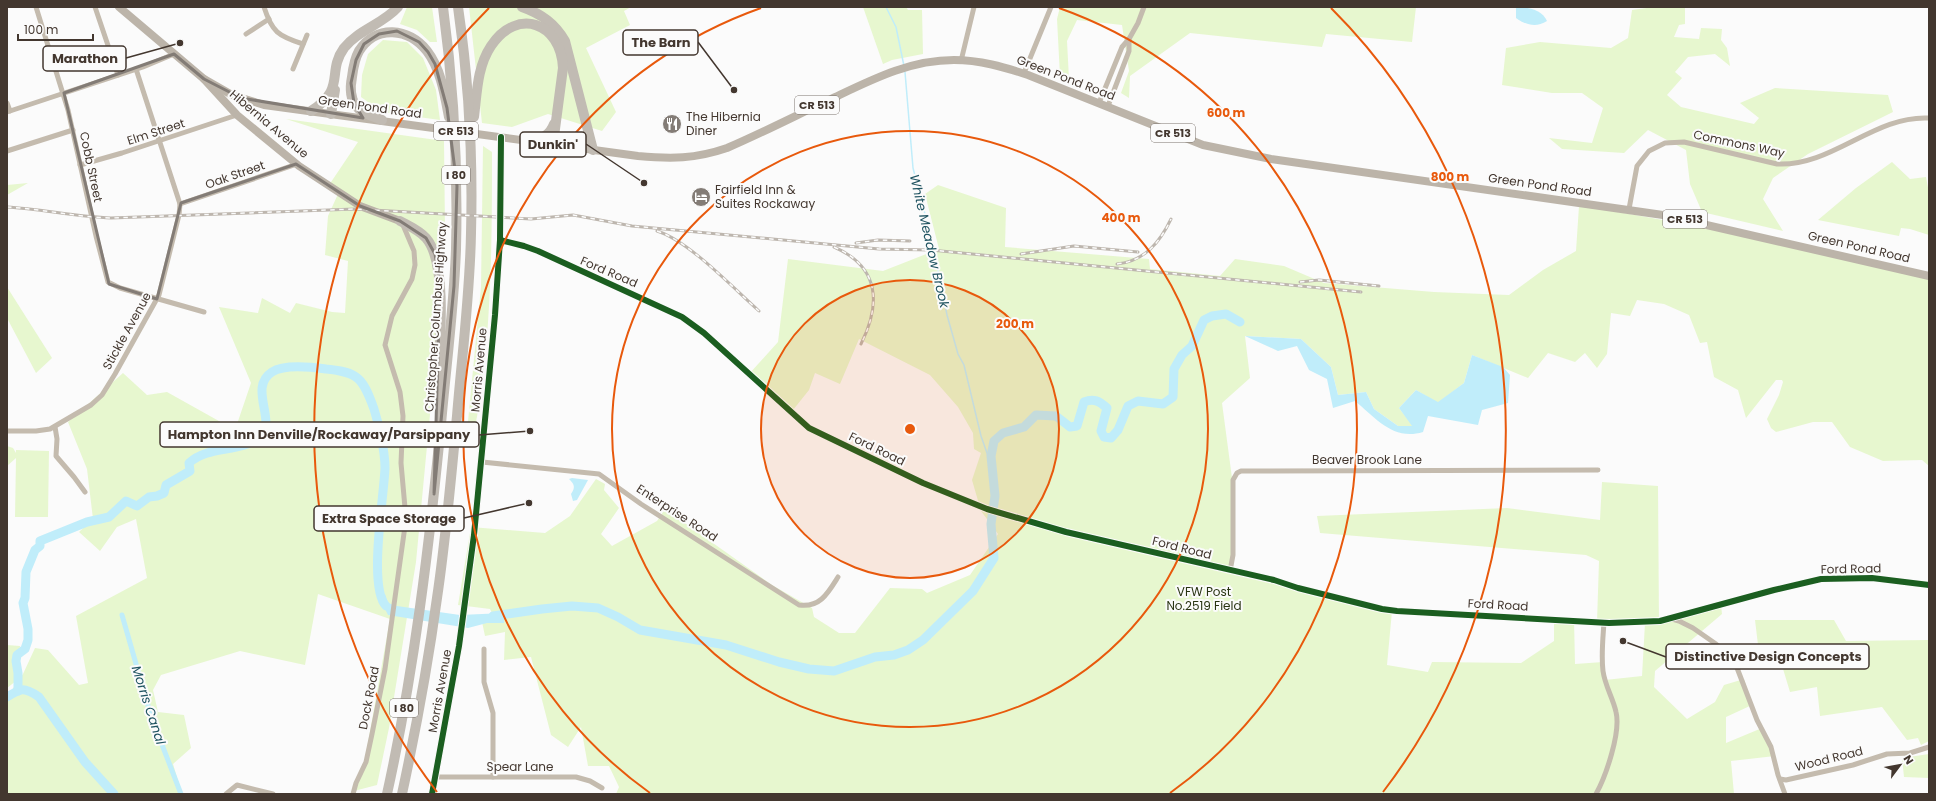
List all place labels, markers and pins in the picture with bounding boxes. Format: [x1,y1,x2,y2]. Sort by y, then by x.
callout: The Barn [623,30,698,55]
callout: Marathon [43,46,126,71]
place label: The Hibernia Diner [686,108,761,139]
restaurant icon: The Hibernia Diner [661,113,683,135]
callout: Dunkin' [520,132,586,157]
place label: Fairfield Inn & Suites Rockaway [715,181,815,212]
hotel icon: Fairfield Inn & Suites Rockaway [690,186,712,208]
callout: Hampton Inn Denville/Rockaway/Parsippany [160,422,479,447]
centre of rings [903,422,917,436]
callout: Extra Space Storage [314,506,464,531]
callout: Distinctive Design Concepts [1666,644,1869,669]

